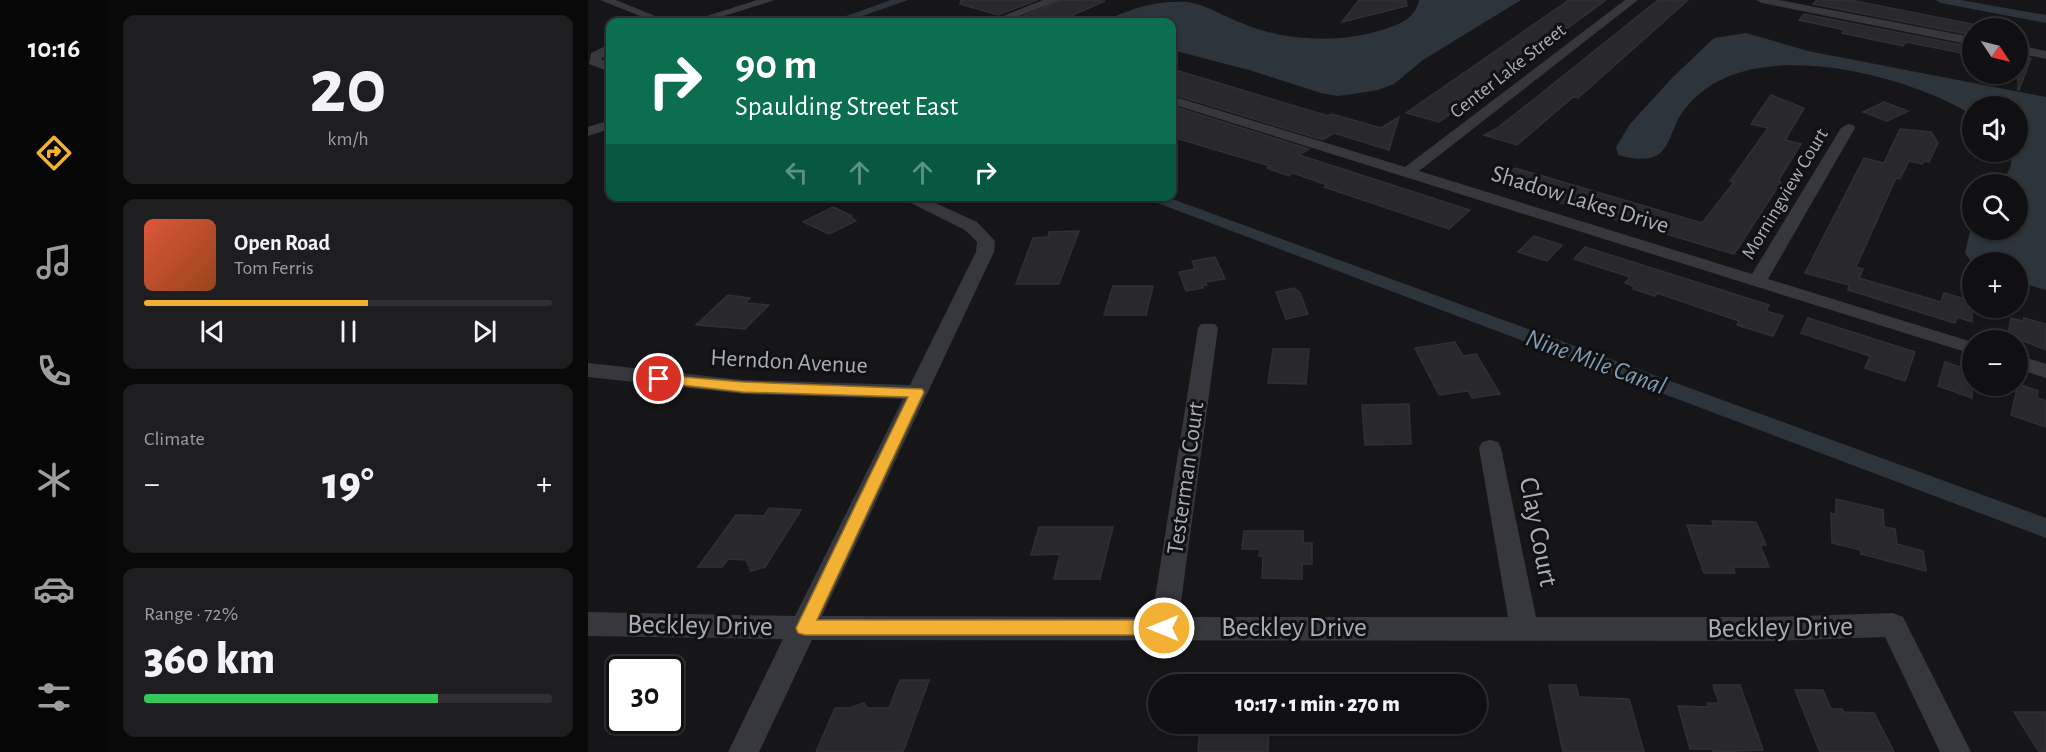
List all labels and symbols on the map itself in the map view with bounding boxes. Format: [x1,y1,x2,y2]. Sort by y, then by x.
north arrow [1962,18,2028,84]
street label: Center Lake Street [1446,19,1570,122]
street label: Morningview Court [1738,125,1832,263]
street label: Shadow Lakes Drive [1488,162,1672,238]
water label: Nine Mile Canal [1522,325,1670,399]
street label: Herndon Avenue [710,346,868,378]
pin [633,353,684,404]
street label: Testerman Court [1163,400,1209,556]
street label: Clay Court [1514,475,1562,589]
position arrow [1132,596,1196,660]
street label: Beckley Drive [627,611,773,641]
street label: Beckley Drive [1707,613,1853,643]
street label: Beckley Drive [1221,614,1367,642]
speed limit sign: 30 [606,656,684,734]

